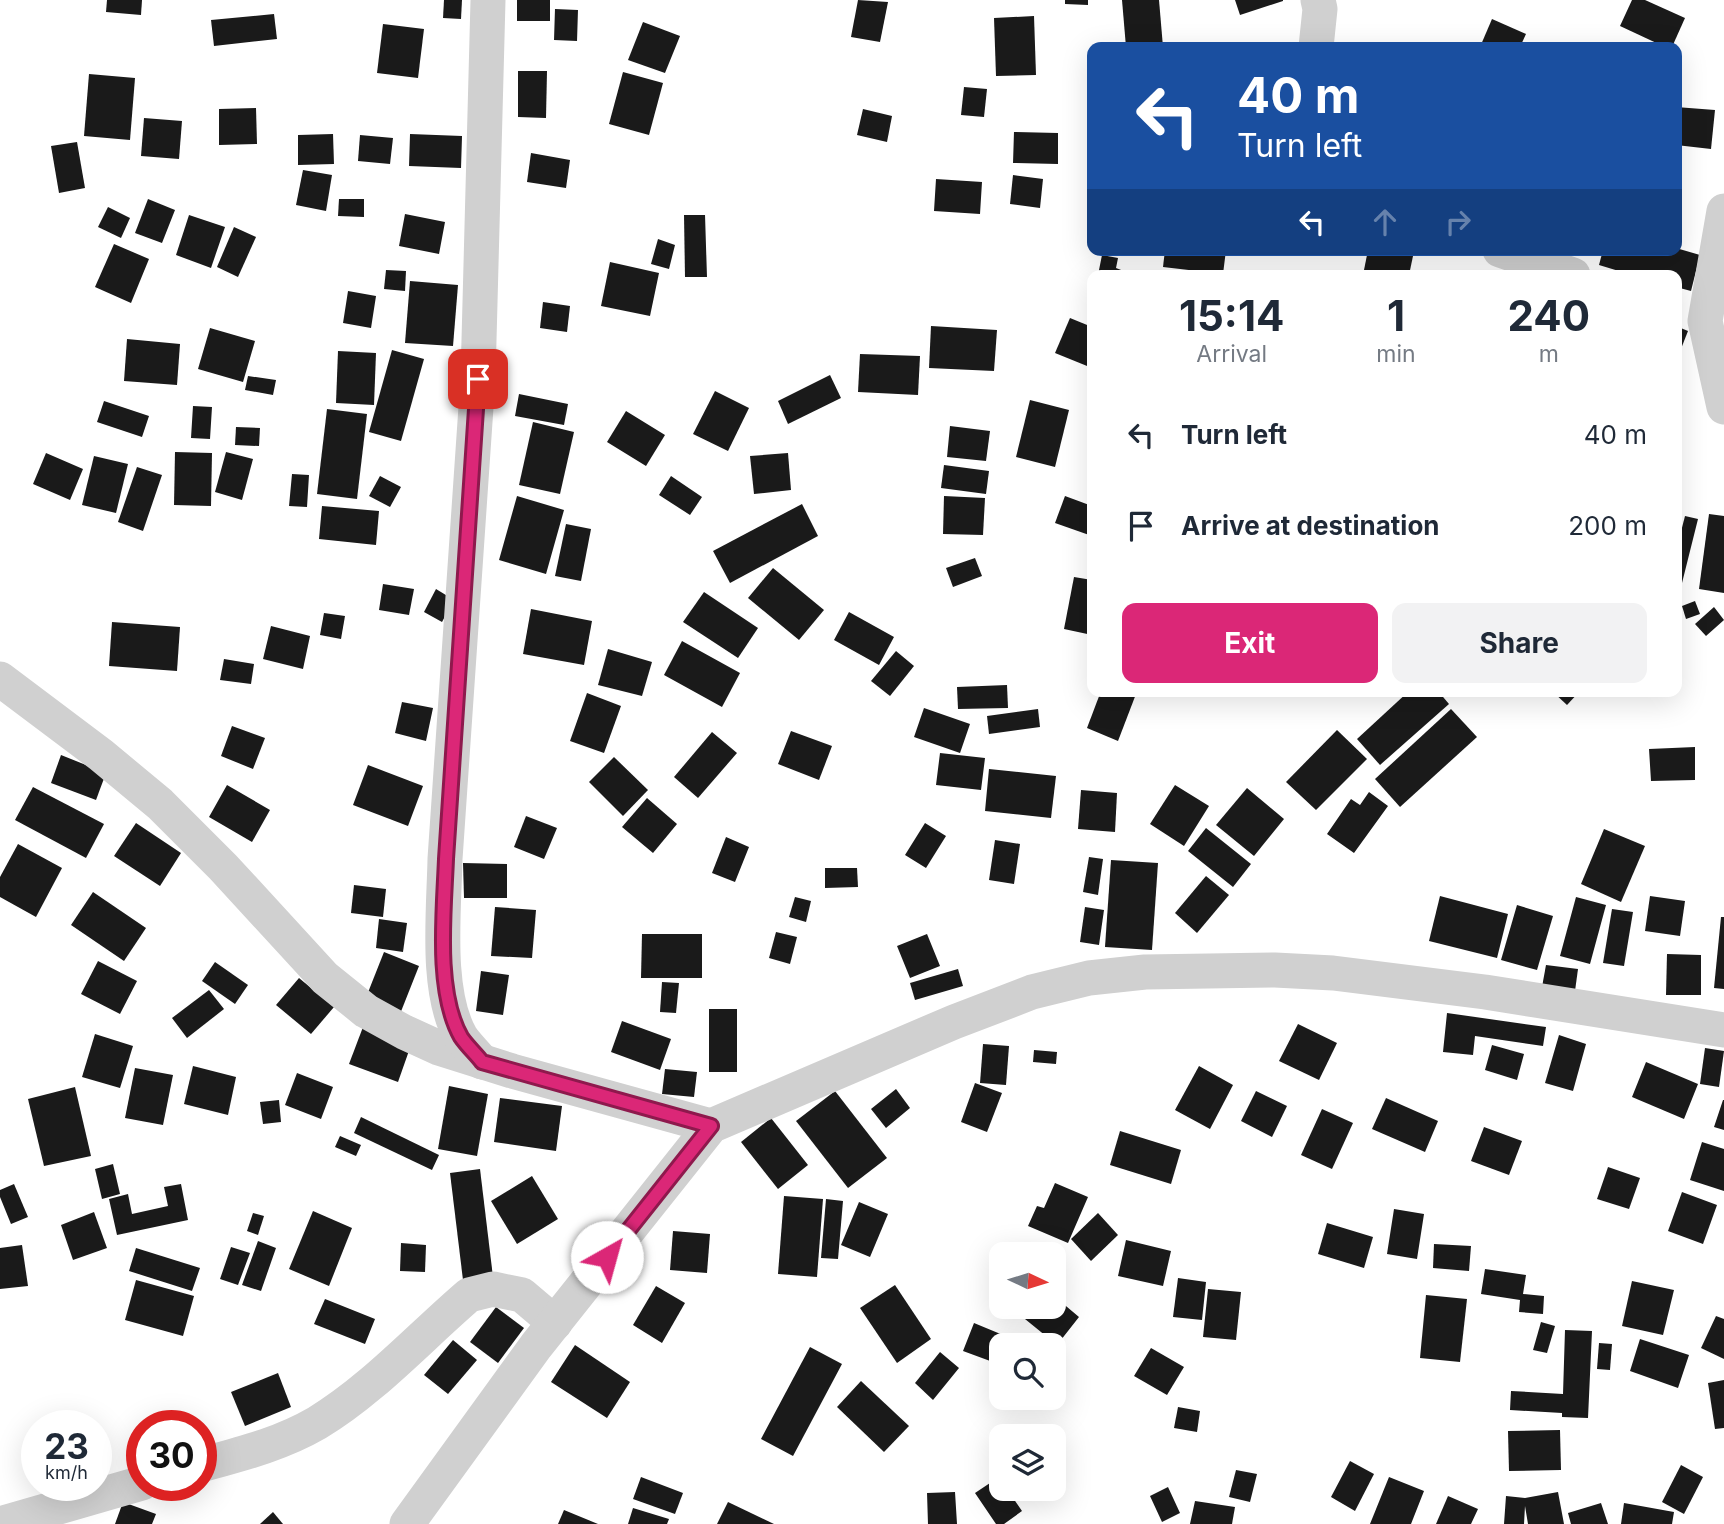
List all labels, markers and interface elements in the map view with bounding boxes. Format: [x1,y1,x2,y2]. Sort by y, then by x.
text: 40 m [1237,66,1360,125]
icon: left [1122,70,1213,161]
text: Turn left [1237,126,1362,165]
icon: left [1293,203,1331,241]
icon: ahead [1366,203,1404,241]
icon: right [1439,203,1477,241]
text: 15:14 [1179,290,1284,341]
text: 1 [1387,290,1405,341]
text: 240 [1508,290,1590,341]
text: Arrival [1196,340,1267,368]
text: min [1376,340,1416,368]
text: m [1539,340,1559,368]
pin [448,349,508,409]
icon: arrive [459,360,497,398]
icon: left [1122,416,1160,454]
text: Turn left [1181,419,1287,450]
text: 40 m [1584,419,1647,450]
icon: arrive [1122,507,1160,545]
text: Arrive at destination [1181,510,1440,541]
text: 200 m [1568,510,1647,541]
button: Exit [1122,603,1378,683]
button: Share [1392,603,1647,683]
position arrow [570,1220,644,1294]
north arrow [989,1242,1066,1320]
map controls [989,1242,1066,1501]
button: search [989,1333,1066,1410]
speed limit sign: 30 [126,1410,217,1501]
button: layers [989,1424,1066,1501]
text: 23 [44,1425,89,1467]
text: km/h [45,1462,88,1483]

